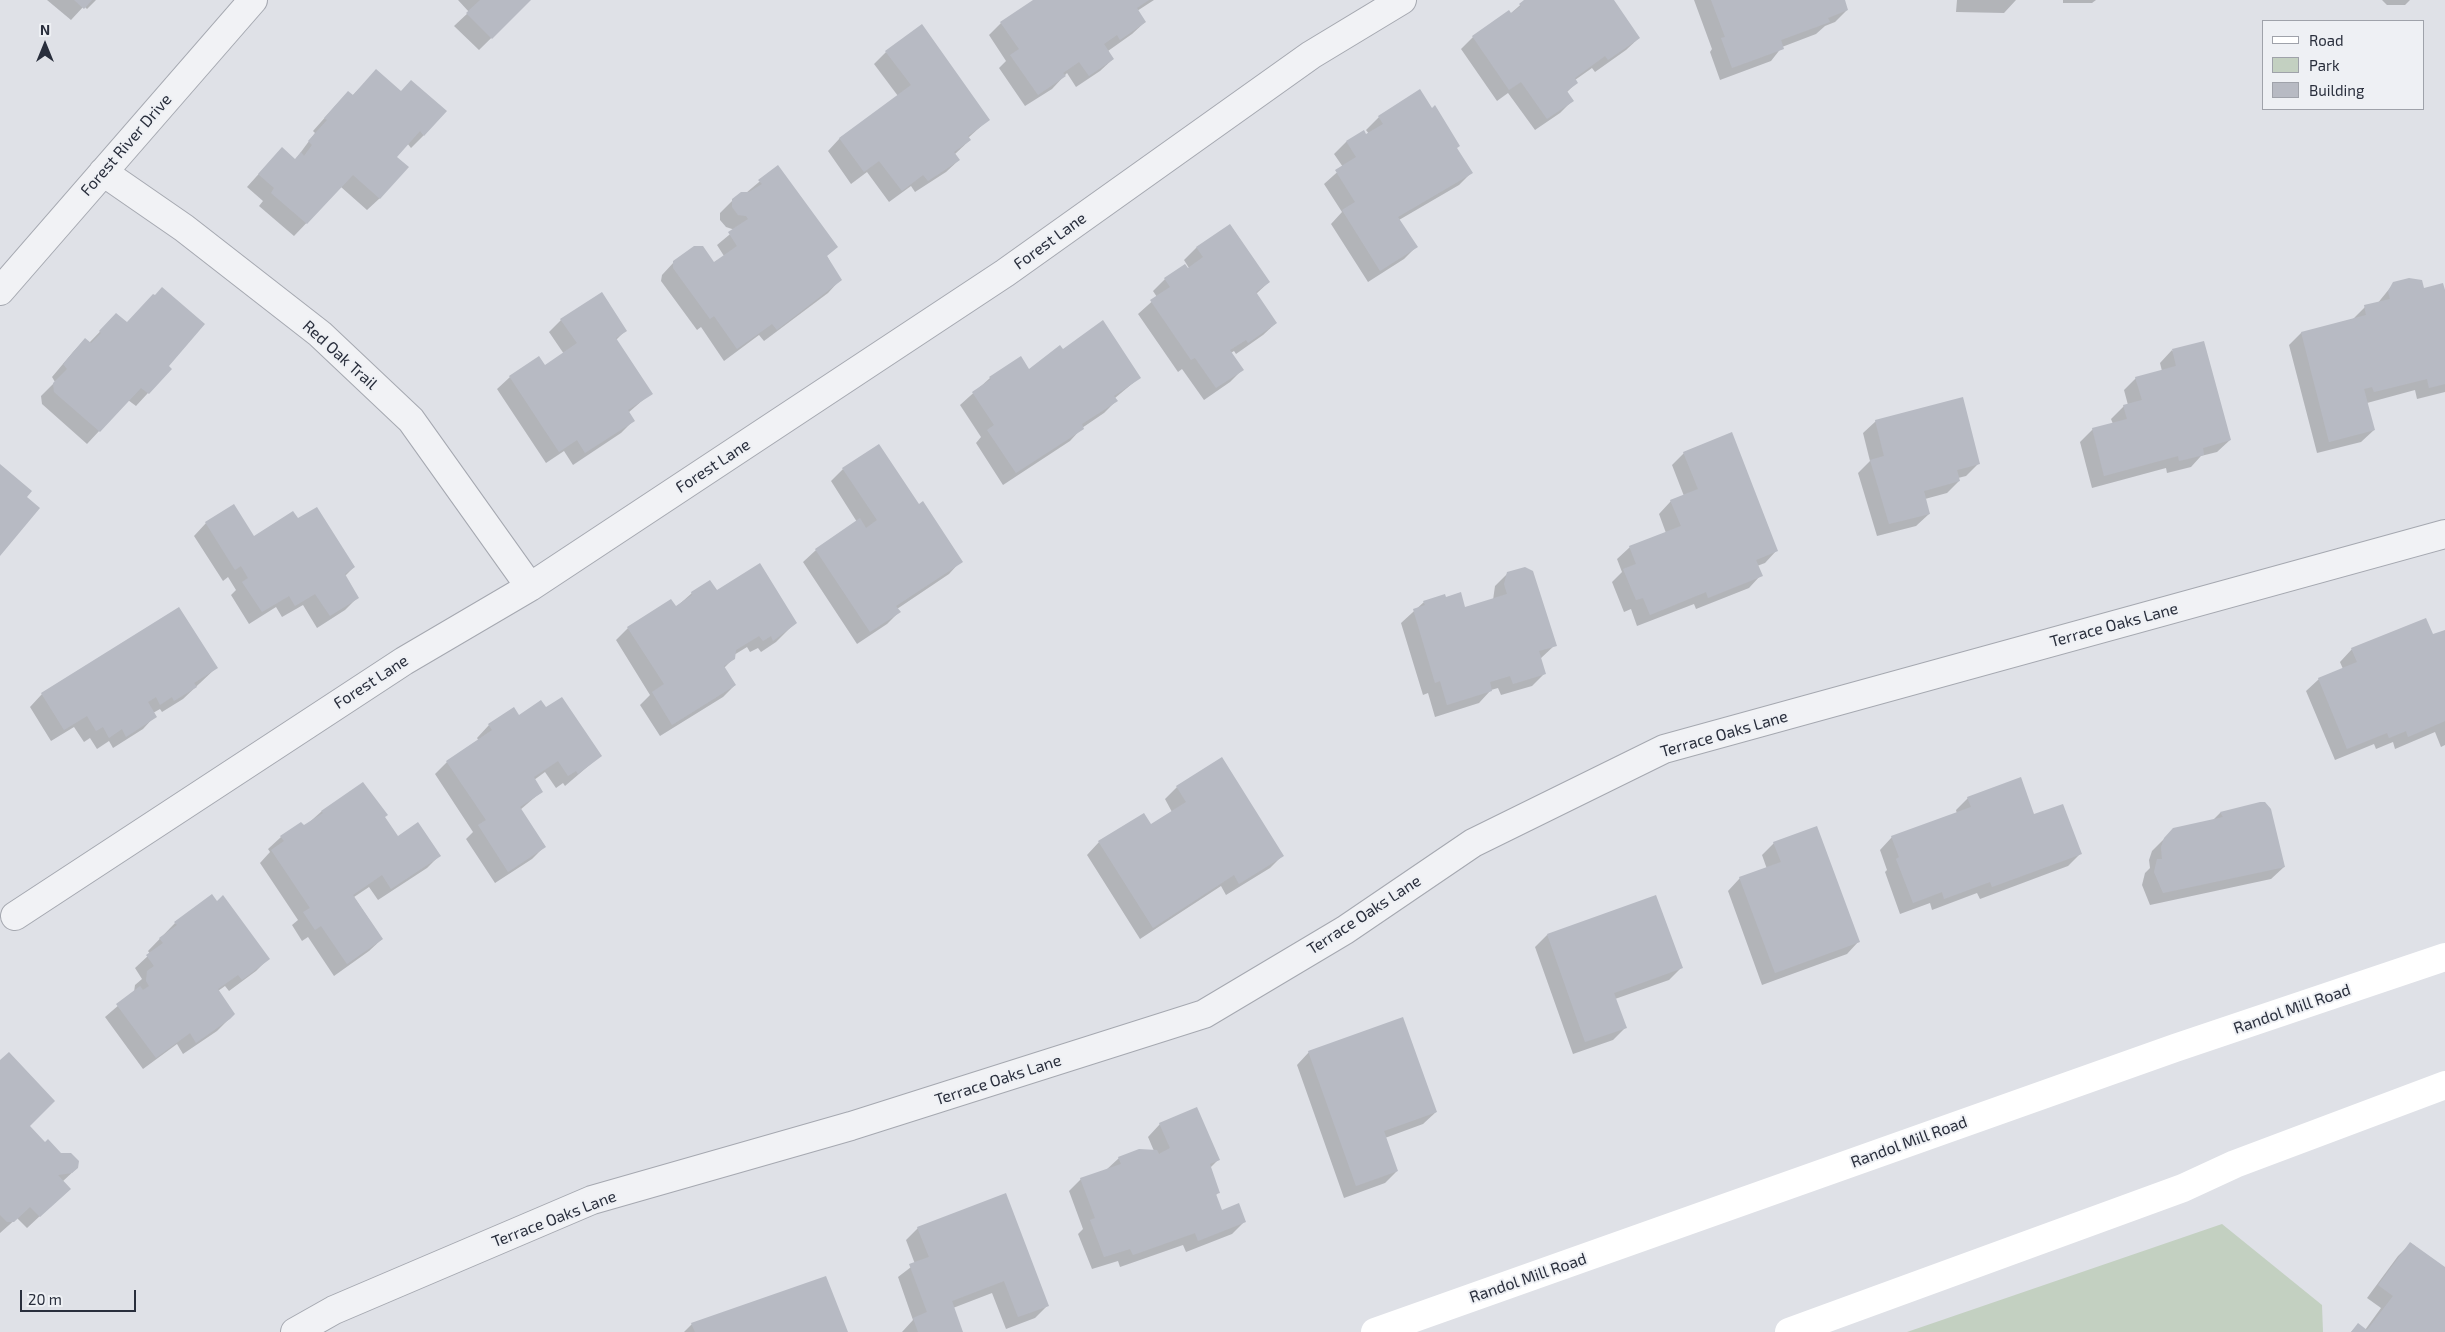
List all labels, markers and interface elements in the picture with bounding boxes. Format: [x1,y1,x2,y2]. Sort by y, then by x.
north arrow [20,20,70,70]
legend [2262,20,2425,110]
text: N [40,21,50,38]
text: Road [2309,31,2344,49]
text: Park [2309,56,2340,74]
text: Building [2309,81,2364,99]
street label: Forest River Drive [76,90,176,200]
street label: Forest Lane [1010,208,1090,274]
street label: Red Oak Trail [299,316,381,394]
street label: Forest Lane [672,435,754,497]
street label: Terrace Oaks Lane [2048,599,2180,651]
street label: Forest Lane [330,651,412,713]
street label: Terrace Oaks Lane [1658,707,1790,761]
street label: Terrace Oaks Lane [1304,871,1424,959]
street label: Randol Mill Road [2231,980,2353,1038]
street label: Terrace Oaks Lane [932,1051,1064,1109]
street label: Randol Mill Road [1848,1112,1970,1172]
street label: Terrace Oaks Lane [489,1186,619,1252]
street label: Randol Mill Road [1467,1249,1589,1307]
scale bar [22,1280,139,1312]
text: 20 m [28,1290,62,1308]

